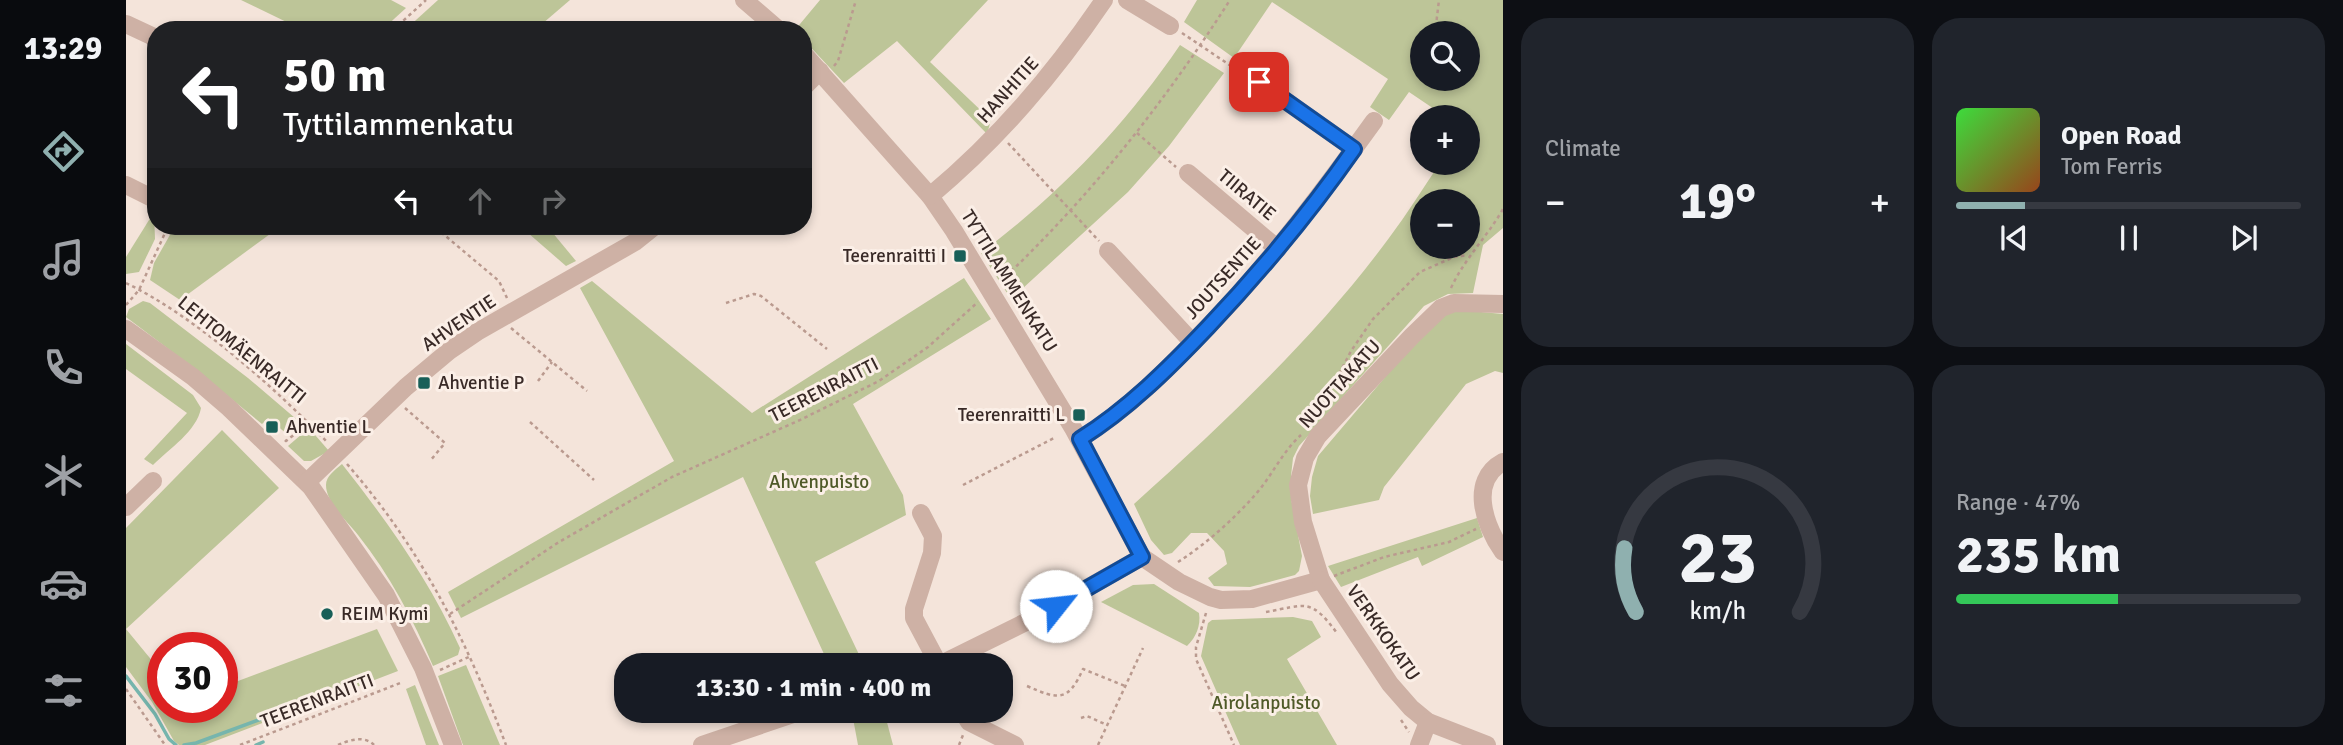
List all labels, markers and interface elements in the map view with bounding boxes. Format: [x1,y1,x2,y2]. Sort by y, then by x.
map controls [1410,21,1480,259]
button: search [1410,21,1480,91]
text: 13:29 [24,29,102,68]
text: 50 m [283,45,386,105]
icon: left [168,49,259,140]
street label: HANHITIE [972,52,1044,128]
pin [1229,52,1289,112]
icon: arrive [1240,63,1278,101]
text: Tyttilammenkatu [283,105,514,144]
button: + [1410,105,1480,175]
text: Open Road [2061,120,2182,152]
icon: directions [39,127,88,176]
text: Climate [1545,134,1621,163]
text: Tom Ferris [2061,152,2162,181]
street label: TIIRATIE [1213,164,1281,226]
text: 19° [1679,169,1756,233]
text: − [1545,179,1566,226]
text: + [1869,179,1890,226]
icon: left [388,182,426,220]
icon: ahead [461,182,499,220]
icon: right [534,182,572,220]
button: − [1410,189,1480,259]
street label: TYTTILAMMENKATU [956,205,1062,357]
icon: previous [1995,219,2033,257]
icon: pause [2110,219,2148,257]
icon: next [2225,219,2263,257]
street label: JOUTSENTIE [1180,232,1266,324]
icon: music [39,235,88,284]
place label: Teerenraitti I [843,244,946,268]
marker: Teerenraitti I [952,248,968,264]
street label: AHVENTIE [417,289,501,357]
street label: LEHTOMÄENRAITTI [173,291,311,409]
street label: NUOTTAKATU [1294,335,1386,433]
icon: phone [39,343,88,392]
street label: TEERENRAITTI [765,352,883,428]
place label: Ahventie P [438,371,525,395]
marker: Ahventie P [416,375,432,391]
place label: Teerenraitti L [958,403,1065,427]
marker: Teerenraitti L [1071,407,1087,423]
place label: Ahventie L [286,415,372,439]
marker: Ahventie L [264,419,280,435]
icon: climate [39,451,88,500]
park label: Ahvenpuisto [769,470,869,494]
text: Range · 47% [1956,488,2080,517]
text: 23 [1678,514,1757,603]
text: 235 km [1956,523,2121,587]
icon: car [39,559,88,608]
position arrow [1019,569,1093,643]
street label: VERKKOKATU [1341,580,1425,686]
text: km/h [1689,595,1746,626]
place label: REIM Kymi [341,602,428,626]
marker: REIM Kymi [319,606,335,622]
speed limit sign: 30 [147,632,238,723]
icon: filters [39,666,88,715]
street label: TEERENRAITTI [257,668,377,734]
text: 13:30 · 1 min · 400 m [696,672,931,704]
park label: Airolanpuisto [1211,691,1321,715]

